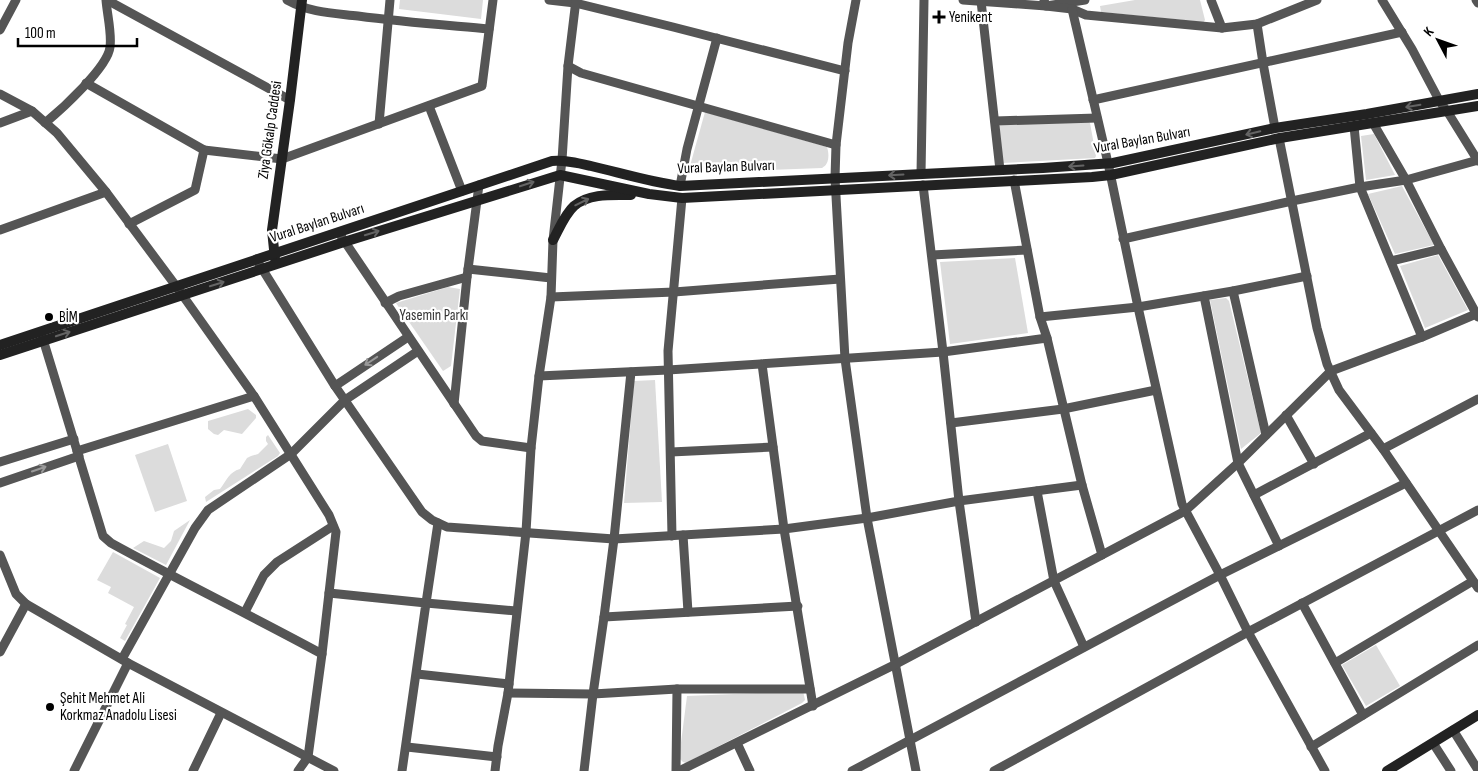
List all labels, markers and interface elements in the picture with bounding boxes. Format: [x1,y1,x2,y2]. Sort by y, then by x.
place label: Yenikent [949,8,993,27]
marker: Yenikent [933,11,945,23]
scale bar [18,15,136,47]
north arrow [1413,15,1463,65]
text: 100 m [25,24,56,43]
text: K [1420,24,1437,40]
street label: Ziya Gökalp Caddesi [254,80,286,180]
one-way arrow [1405,102,1421,112]
street label: Vural Baylan Bulvarı [1092,122,1192,158]
one-way arrow [1245,129,1261,138]
street label: Vural Baylan Bulvarı [677,156,775,178]
one-way arrow [1068,161,1084,170]
one-way arrow [888,170,904,179]
one-way arrow [518,179,534,189]
one-way arrow [574,197,589,206]
street label: Vural Baylan Bulvarı [268,199,366,247]
one-way arrow [363,228,379,237]
one-way arrow [209,278,225,288]
park label: Yasemin Parkı [400,306,468,325]
place label: BİM [59,308,78,327]
marker: BİM [43,311,55,323]
one-way arrow [55,329,71,339]
one-way arrow [365,356,379,366]
one-way arrow [31,464,47,473]
place label: Şehit Mehmet Ali Korkmaz Anadolu Lisesi [60,689,177,725]
marker: Şehit Mehmet Ali Korkmaz Anadolu Lisesi [44,701,56,713]

